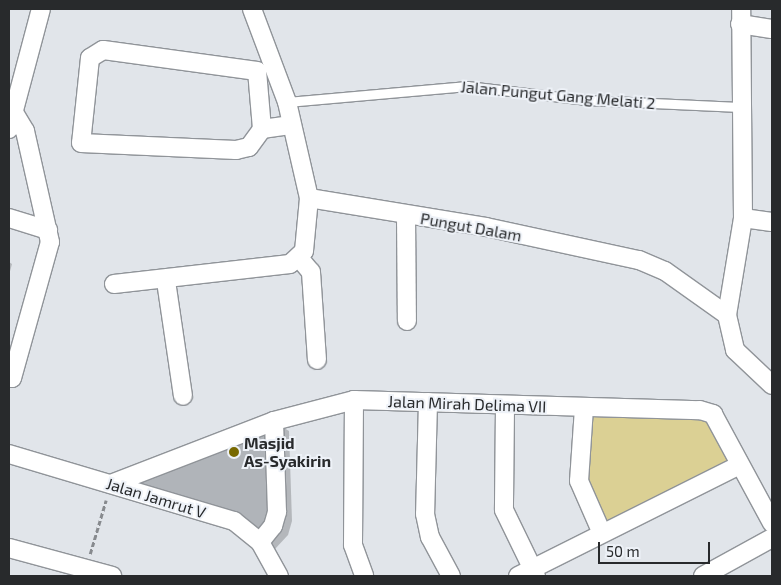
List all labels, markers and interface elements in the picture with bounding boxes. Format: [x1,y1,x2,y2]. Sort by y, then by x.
street label: Jalan Pungut Gang Melati 2 [460,77,656,113]
street label: Pungut Dalam [419,209,523,245]
street label: Jalan Mirah Delima VII [387,392,547,416]
place label: Masjid As-Syakirin [244,433,331,471]
marker: Masjid As-Syakirin [228,446,240,458]
street label: Jalan Jamrut V [104,474,208,522]
scale bar [601,532,714,564]
text: 50 m [606,542,640,560]

